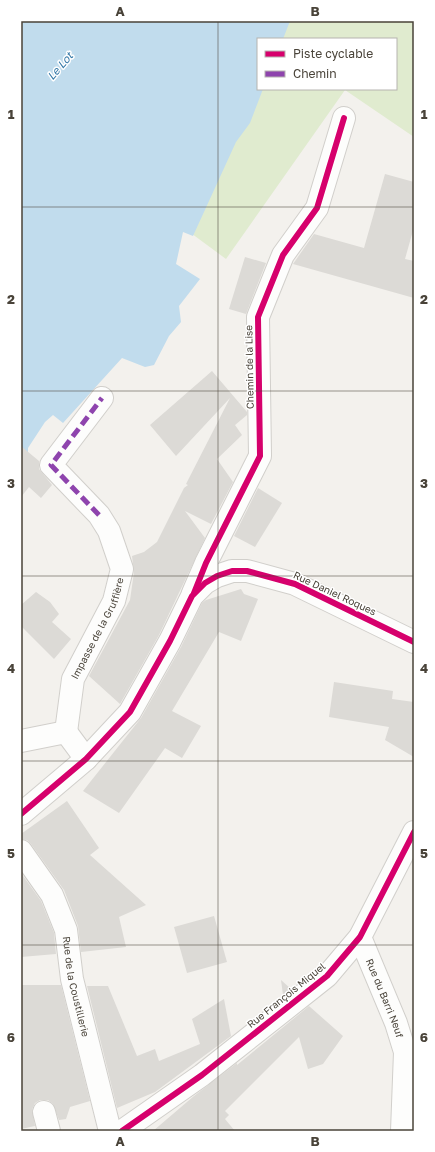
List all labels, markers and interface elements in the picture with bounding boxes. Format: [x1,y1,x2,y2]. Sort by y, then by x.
text: A [115,3,125,19]
text: B [310,3,320,19]
legend [257,38,397,90]
text: Piste cyclable [293,46,373,61]
water label: Le Lot [44,48,76,82]
text: Chemin [293,66,337,81]
text: 1 [8,106,15,122]
text: 1 [421,106,428,122]
text: 2 [7,291,15,307]
text: 2 [420,291,428,307]
street label: Chemin de la Lise [242,325,256,409]
text: 3 [7,475,15,491]
text: 3 [420,475,428,491]
street label: Rue Daniel Roques [292,569,378,617]
street label: Impasse de la Gruffière [68,576,126,681]
text: 4 [7,660,15,676]
text: 4 [420,660,428,676]
text: 5 [7,845,15,861]
text: 5 [420,845,428,861]
street label: Rue de la Coustillerie [61,936,92,1038]
street label: Rue du Barri Neuf [364,957,406,1039]
street label: Rue François Miquel [245,960,327,1030]
text: 6 [7,1029,15,1045]
text: 6 [420,1029,428,1045]
text: A [115,1133,125,1149]
text: B [310,1133,320,1149]

